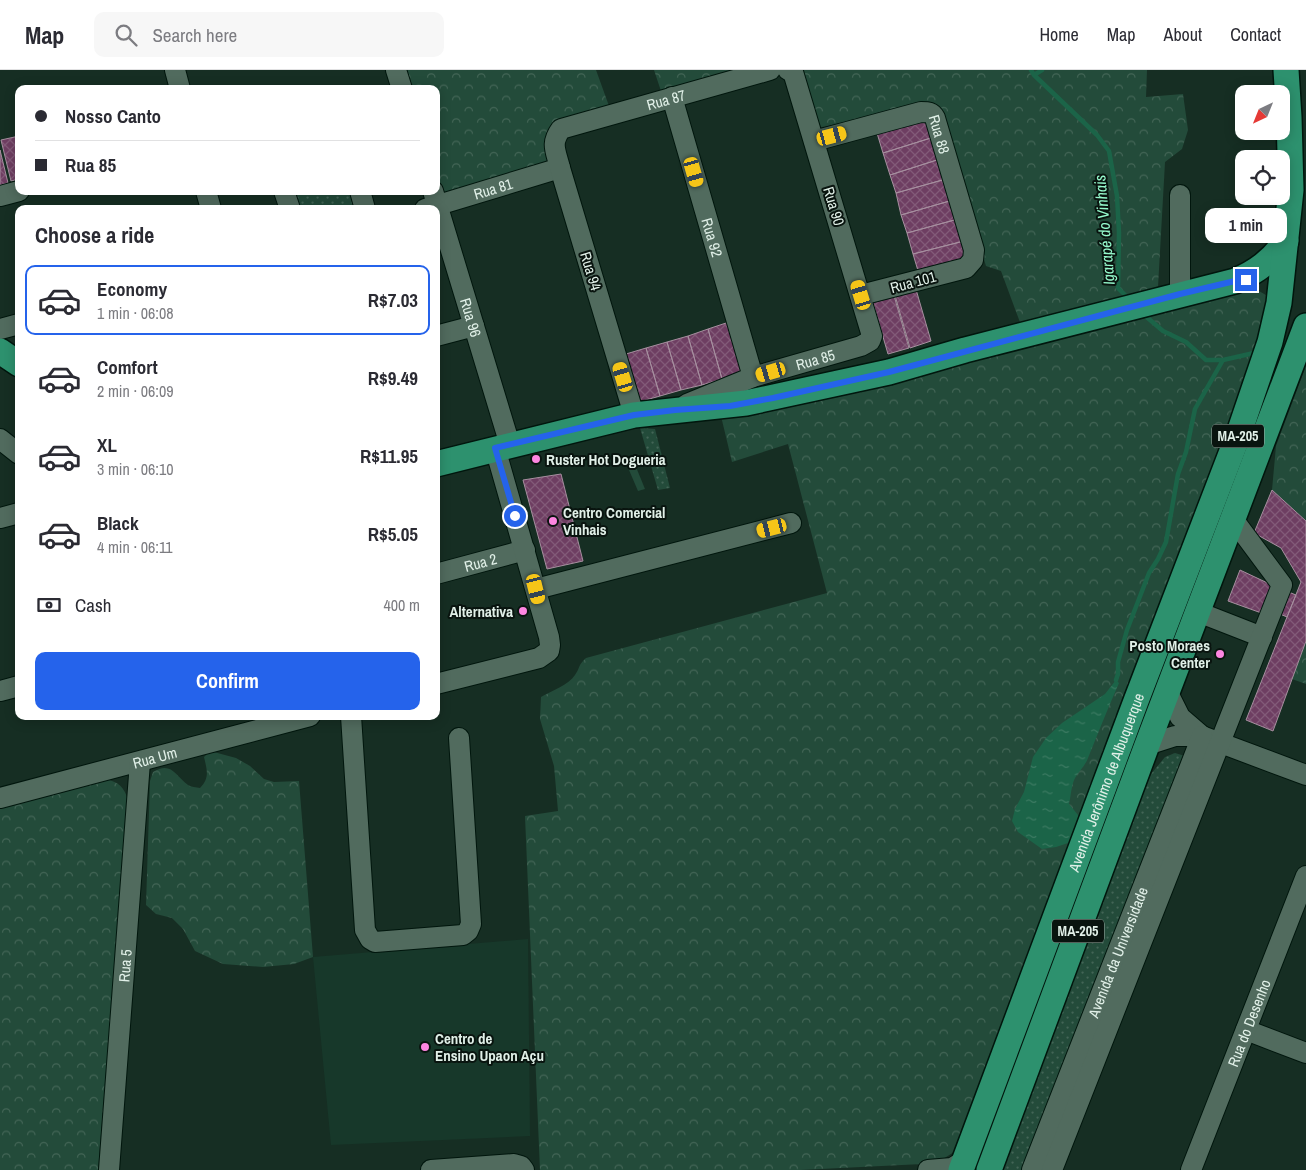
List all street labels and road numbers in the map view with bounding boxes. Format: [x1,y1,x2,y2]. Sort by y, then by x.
street label: Rua 87 [644,84,688,115]
street label: Rua 88 [924,112,955,156]
street label: Rua 81 [471,173,515,204]
street label: Rua 90 [818,184,850,228]
street label: Rua 92 [697,215,728,259]
street label: Rua 94 [575,249,607,293]
street label: Rua 101 [888,266,938,298]
street label: Rua 96 [455,295,487,340]
street label: Rua 85 [793,344,837,375]
road number: MA-205 [1212,424,1264,448]
street label: Rua 2 [462,548,499,576]
street label: Avenida Jerônimo de Albuquerque [1062,690,1149,875]
street label: Rua Um [130,741,179,773]
street label: Avenida da Universidade [1082,884,1152,1021]
road number: MA-205 [1052,919,1104,942]
street label: Rua 5 [113,948,136,983]
street label: Rua do Desenho [1222,976,1275,1070]

